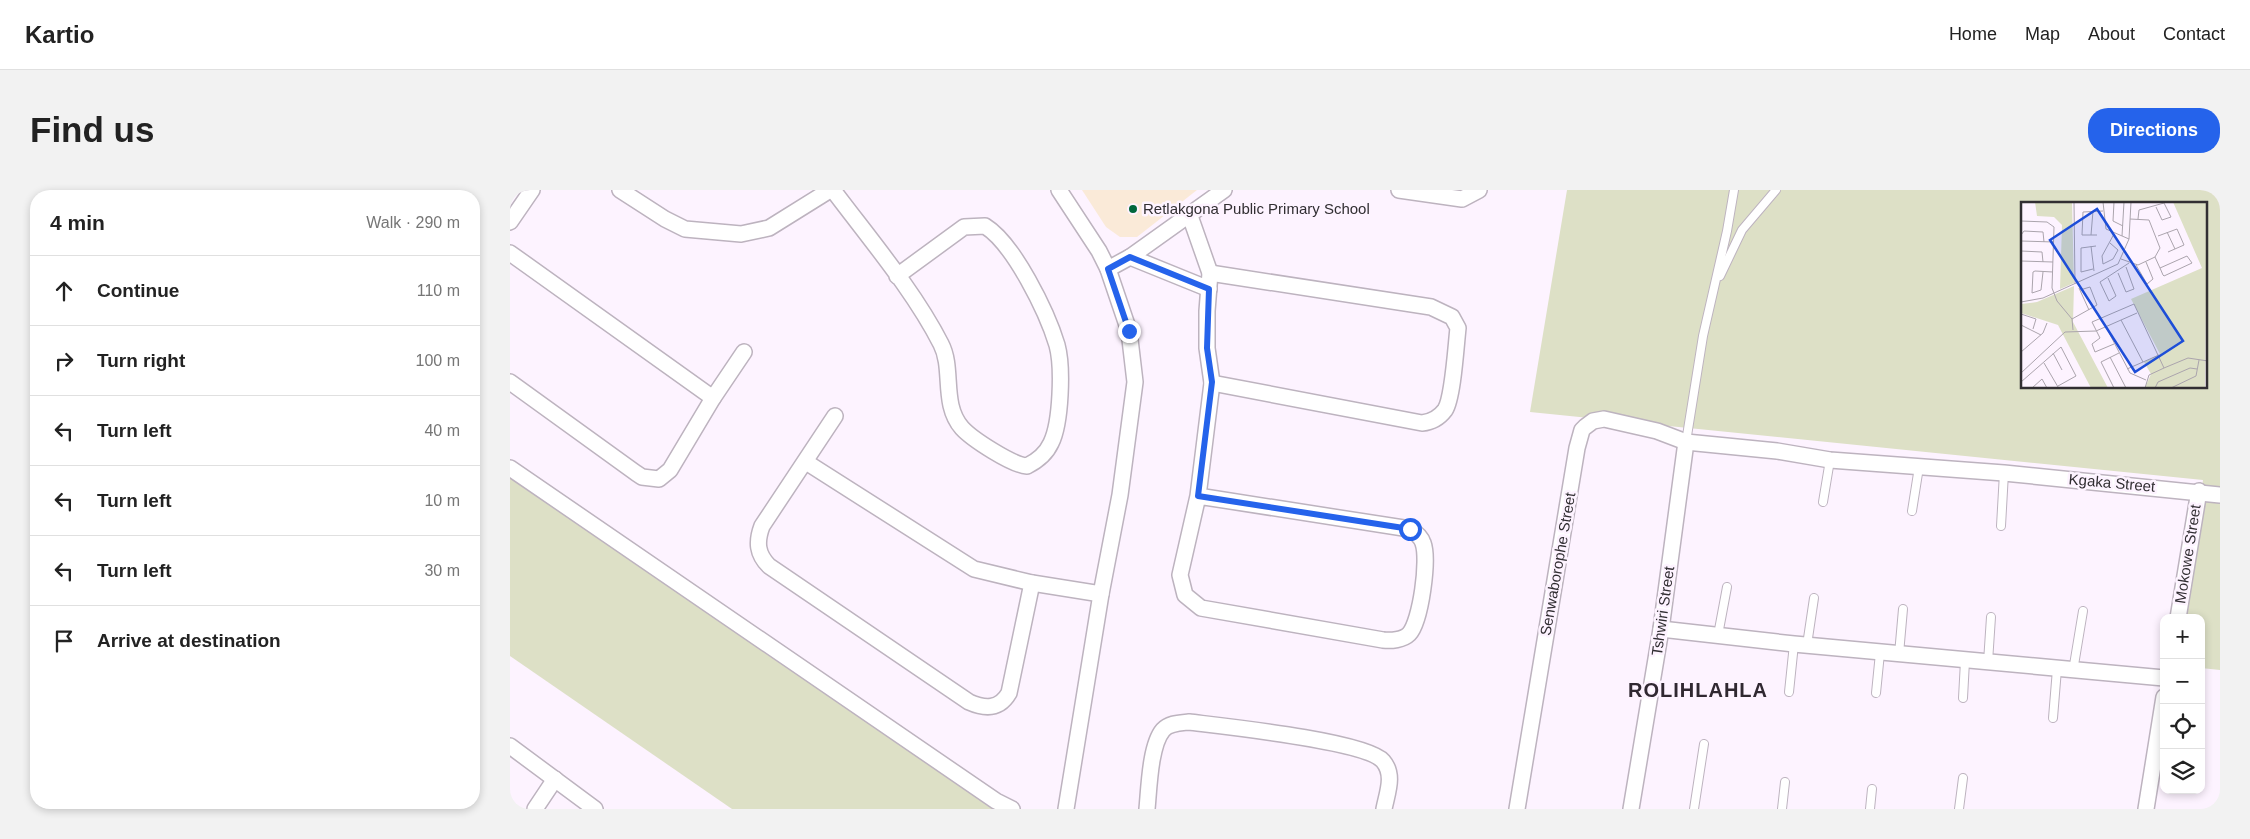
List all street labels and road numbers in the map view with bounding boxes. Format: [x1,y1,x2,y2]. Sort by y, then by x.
street label: Kgaka Street [2068,470,2157,495]
street label: Senwaborophe Street [1537,490,1579,637]
street label: Mokowe Street [2171,502,2204,605]
street label: Tshwiri Street [1648,564,1677,657]

